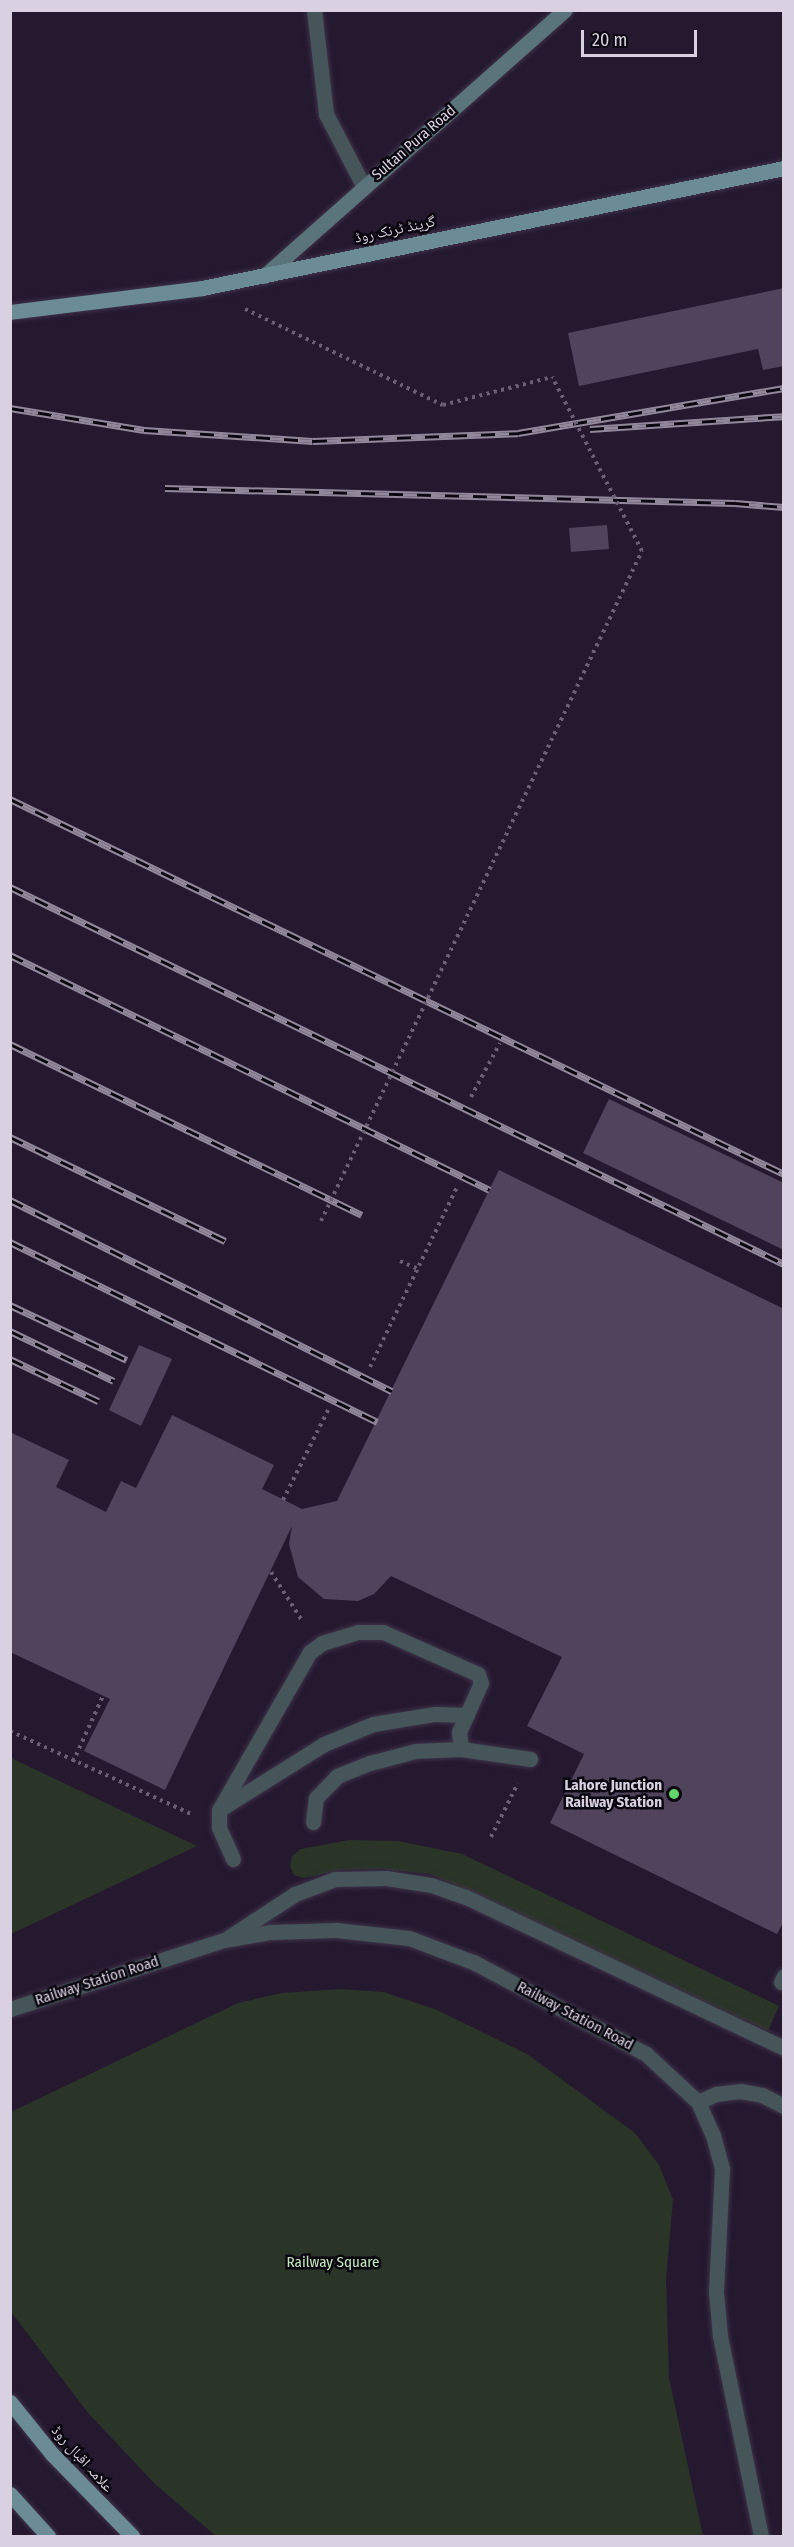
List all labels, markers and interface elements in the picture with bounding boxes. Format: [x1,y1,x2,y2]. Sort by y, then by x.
scale bar [584,18,700,56]
text: 20 m [592,29,627,51]
street label: Sultan Pura Road [369,102,459,184]
street label: گرینڈ ٹرنک روڈ [353,213,437,247]
place label: Lahore Junction Railway Station [564,1776,662,1811]
marker: Lahore Junction Railway Station [667,1787,681,1801]
street label: Railway Station Road [33,1953,161,2009]
street label: Railway Station Road [514,1978,636,2054]
park label: Railway Square [287,2254,379,2272]
street label: علامہ اقبال روڈ [47,2422,117,2496]

